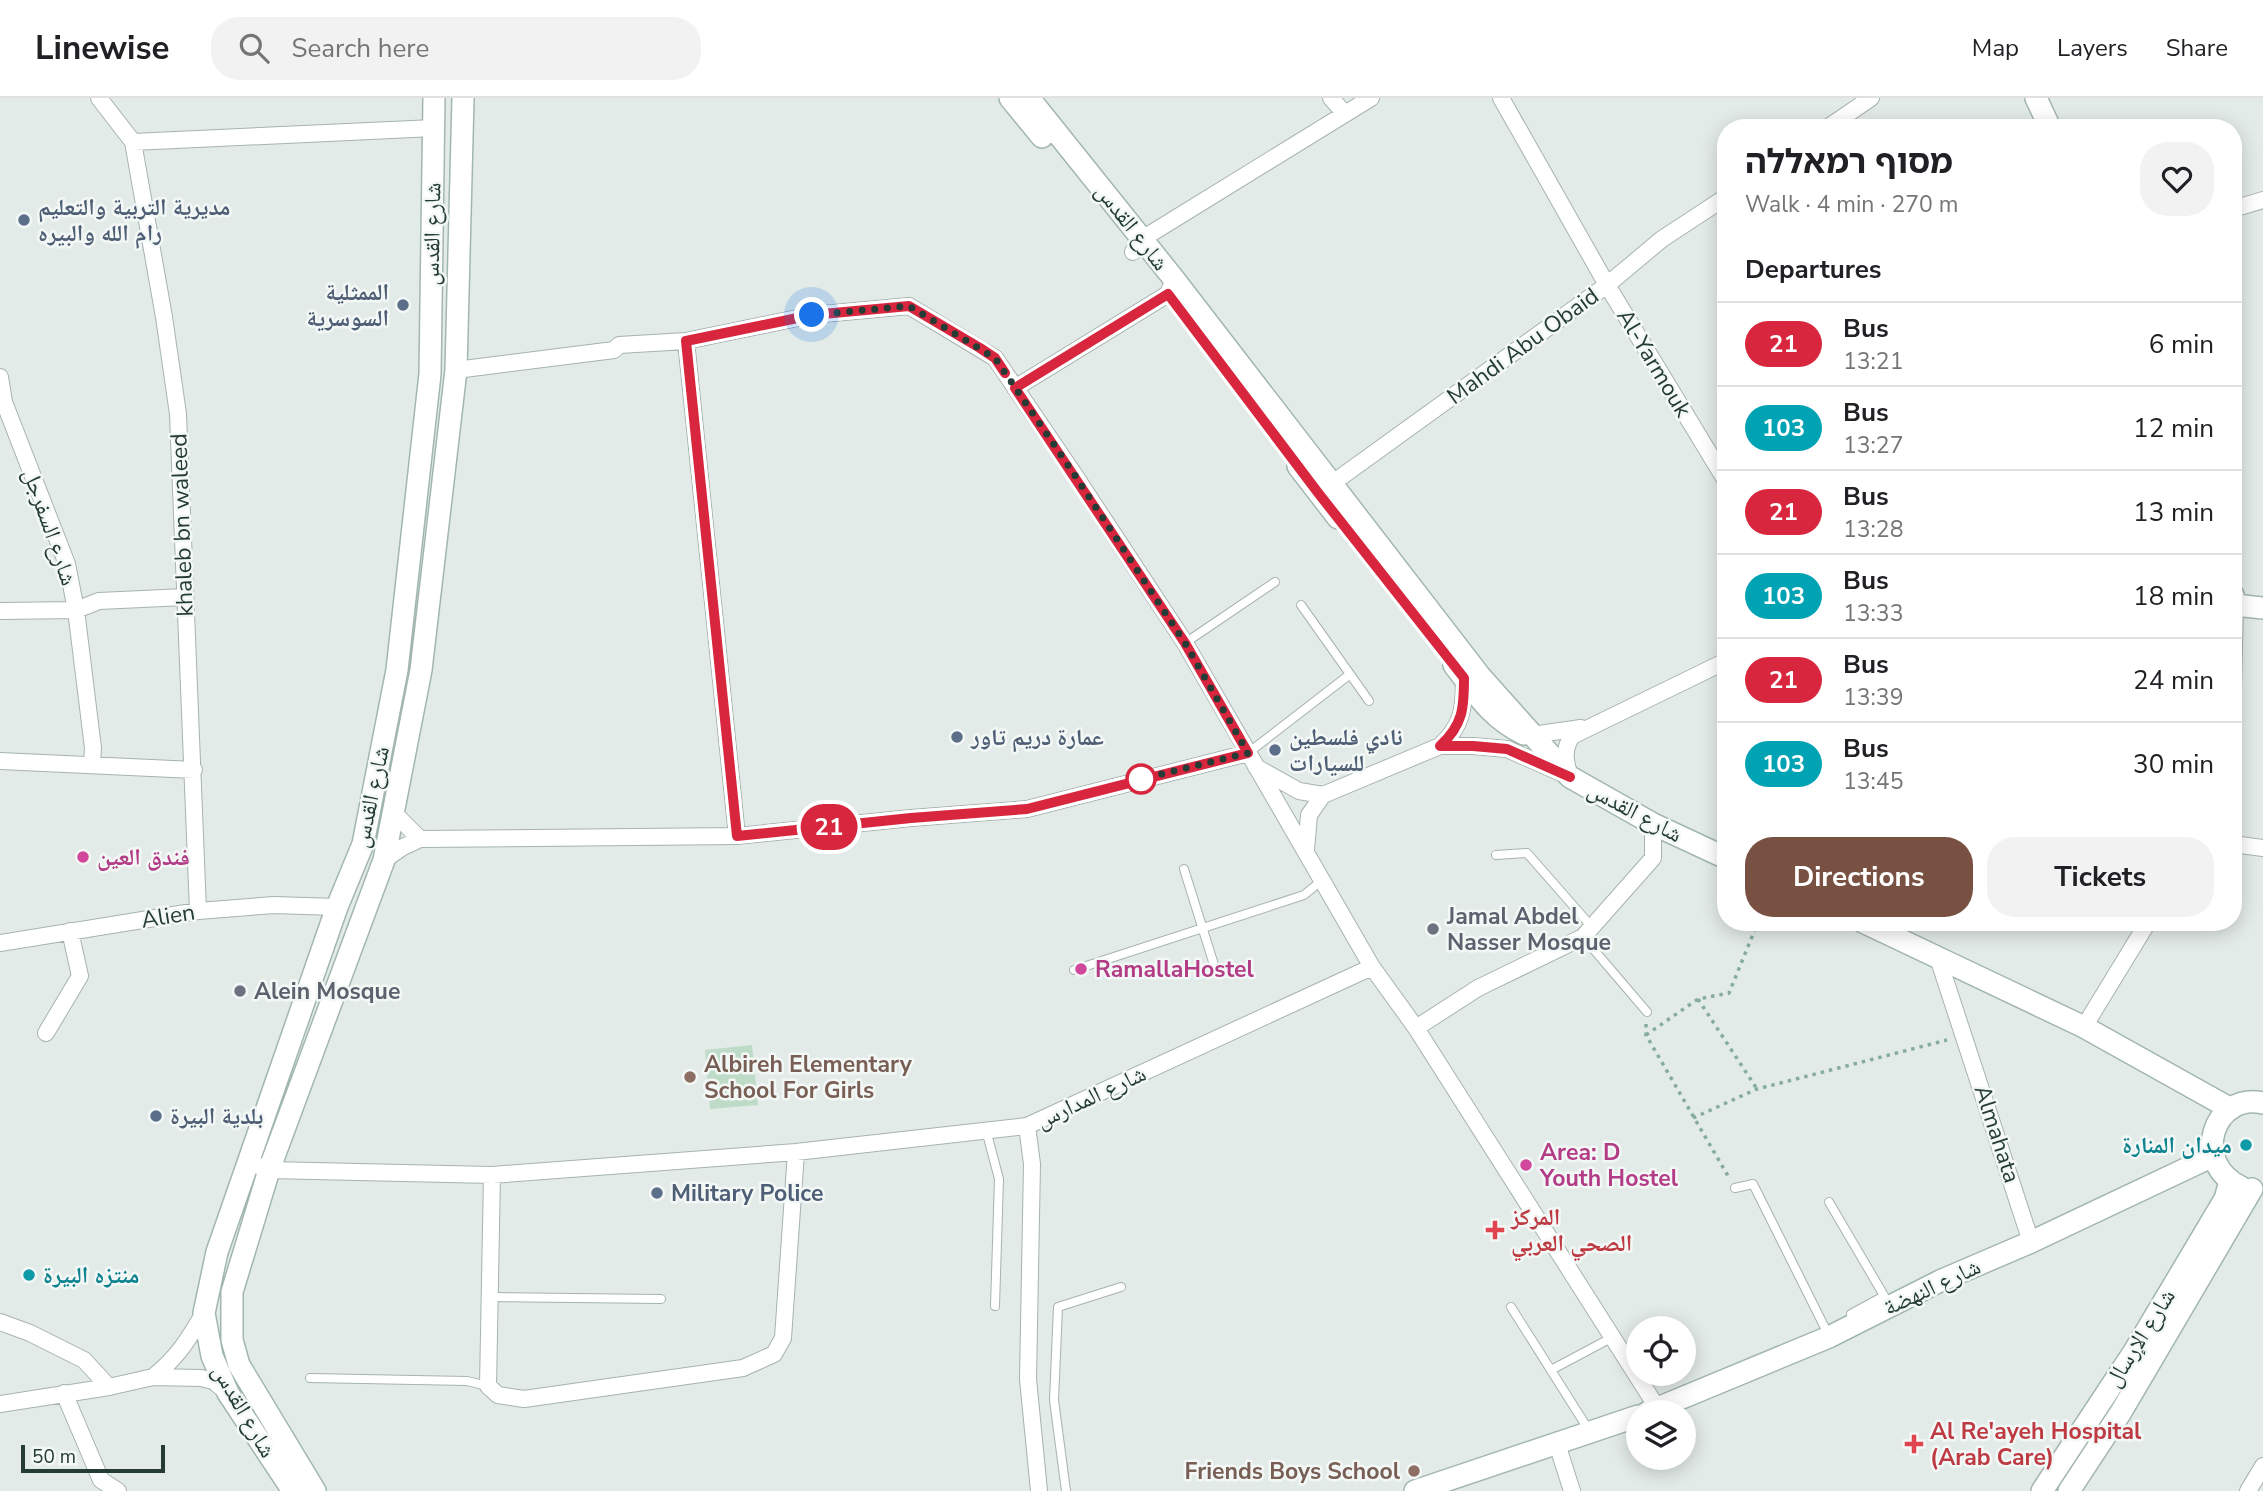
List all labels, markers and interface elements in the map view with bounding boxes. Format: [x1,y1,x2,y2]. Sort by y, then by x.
search box [211,17,701,80]
text: Linewise [35,26,169,71]
icon: search [235,29,273,67]
text: Search here [291,31,429,66]
text: Map [1972,32,2019,64]
text: Layers [2057,32,2128,64]
text: Share [2166,32,2228,64]
text: מסוף רמאללה [1745,140,1953,185]
button: heart [2140,142,2214,216]
street label: شارع القدس [1088,177,1176,277]
street label: شارع القدس [416,182,448,286]
text: Walk · 4 min · 270 m [1745,189,1958,220]
place label: مديرية التربية والتعليم رام الله والبيره [38,192,230,249]
marker: مديرية التربية والتعليم رام الله والبيره [16,212,32,228]
text: Departures [1745,252,1881,287]
place label: الممثلية السوسرية [306,277,389,334]
street label: Mahdi Abu Obaid [1441,280,1605,412]
marker: الممثلية السوسرية [395,297,411,313]
your location [794,297,829,332]
street label: Al-Yarmouk [1609,303,1699,423]
text: Bus [1843,311,1889,346]
text: 6 min [2149,327,2214,362]
text: 21 [1769,328,1798,360]
text: 13:21 [1843,346,1903,377]
text: Bus [1843,395,1889,430]
text: 12 min [2133,411,2214,446]
text: 103 [1762,412,1805,444]
text: 13:27 [1843,430,1903,461]
street label: khaleb bn waleed [163,433,201,617]
street label: شارع السفرجل [16,464,84,590]
text: Bus [1843,479,1889,514]
text: 13 min [2133,495,2214,530]
text: 21 [1769,496,1798,528]
text: 13:28 [1843,514,1903,545]
text: Bus [1843,563,1889,598]
text: 18 min [2133,579,2214,614]
text: 103 [1762,580,1805,612]
text: 13:33 [1843,598,1903,629]
text: Bus [1843,647,1889,682]
text: 24 min [2133,663,2214,698]
text: 21 [1769,664,1798,696]
text: 13:39 [1843,682,1903,713]
place label: عمارة دريم تاور [970,722,1104,753]
place label: نادي فلسطين للسيارات [1289,722,1403,779]
marker: عمارة دريم تاور [949,729,965,745]
text: Bus [1843,731,1889,766]
marker: نادي فلسطين للسيارات [1267,742,1283,758]
street label: شارع القدس [345,743,397,851]
text: 30 min [2133,747,2214,782]
text: 103 [1762,748,1805,780]
unlabelled marker [1126,764,1156,794]
text: 13:45 [1843,766,1903,797]
street label: شارع القدس [1582,774,1688,850]
line badge: 21 [798,804,860,850]
text: 21 [815,811,843,843]
button: Directions [1745,837,1973,917]
button: Tickets [1987,837,2214,917]
place label: فندق العين [97,842,190,873]
marker: فندق العين [75,849,91,865]
street label: Alien [139,896,197,936]
place label: Jamal Abdel Nasser Mosque [1446,901,1611,958]
marker: Jamal Abdel Nasser Mosque [1425,921,1441,937]
place label: RamallaHostel [1095,954,1255,985]
marker: RamallaHostel [1073,961,1089,977]
place label: Alein Mosque [254,976,400,1007]
marker: Alein Mosque [232,983,248,999]
place label: Albireh Elementary School For Girls [704,1049,913,1106]
street label: شارع المدارس [1031,1058,1151,1136]
marker: Albireh Elementary School For Girls [682,1069,698,1085]
street label: Almahata [1967,1081,2027,1187]
place label: بلدية البيرة [170,1101,263,1132]
marker: بلدية البيرة [148,1108,164,1124]
place label: ميدان المنارة [2122,1130,2232,1161]
place label: Area: D Youth Hostel [1539,1137,1679,1194]
marker: ميدان المنارة [2238,1137,2254,1153]
marker: Area: D Youth Hostel [1518,1157,1534,1173]
place label: Military Police [671,1178,823,1209]
marker: Military Police [649,1185,665,1201]
place label: المركز الصحي العربي [1510,1202,1632,1261]
marker: المركز الصحي العربي [1485,1220,1505,1240]
street label: شارع النهضة [1878,1251,1986,1323]
place label: منتزه البيرة [43,1260,139,1291]
marker: منتزه البيرة [21,1267,37,1283]
street label: شارع الإرسال [2098,1283,2182,1393]
map controls [1626,1316,1696,1470]
button: locate [1626,1316,1696,1386]
street label: شارع القدس [205,1359,283,1463]
button: layers [1626,1400,1696,1470]
place label: Al Re'ayeh Hospital (Arab Care) [1930,1416,2142,1473]
marker: Al Re'ayeh Hospital (Arab Care) [1904,1434,1924,1454]
scale bar [21,1442,164,1474]
text: 50 m [32,1444,76,1470]
place label: Friends Boys School [1184,1456,1401,1487]
marker: Friends Boys School [1406,1463,1422,1479]

